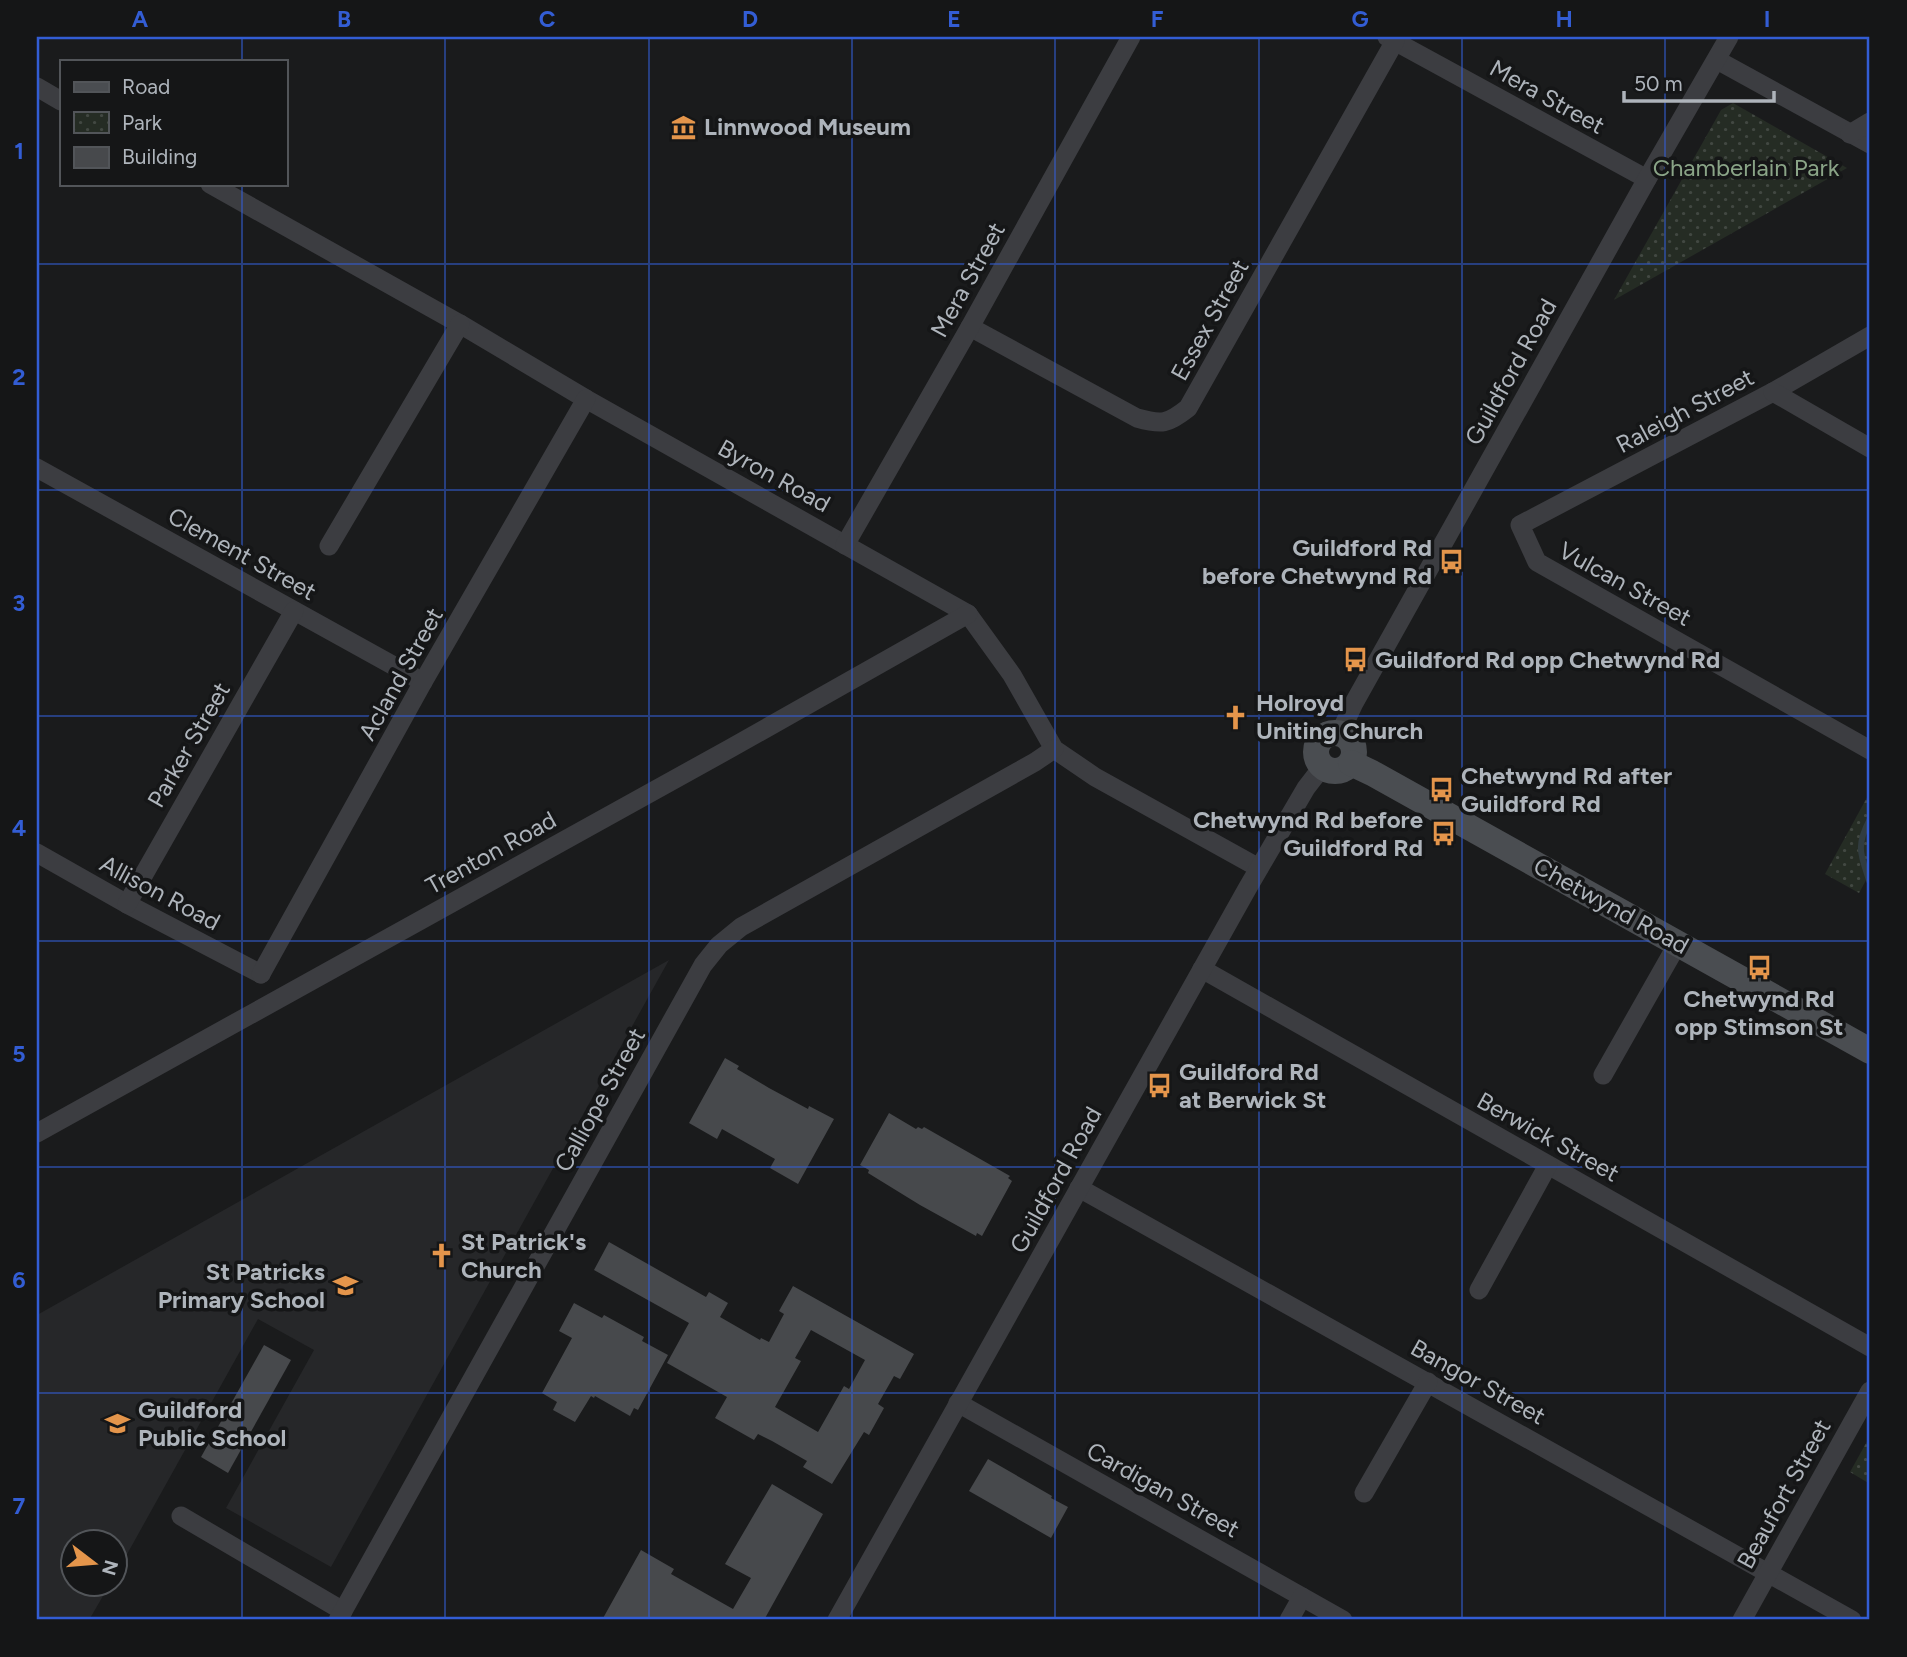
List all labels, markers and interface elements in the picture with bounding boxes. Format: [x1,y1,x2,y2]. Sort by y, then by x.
text: A [132,5,149,33]
text: B [337,5,351,33]
text: C [539,5,556,33]
text: D [742,5,758,33]
text: E [947,5,961,33]
text: F [1151,5,1164,33]
text: G [1351,5,1369,33]
text: H [1555,5,1573,33]
text: I [1764,5,1770,33]
street label: Mera Street [1485,53,1610,140]
legend [60,60,287,186]
scale bar [1624,60,1774,104]
text: 50 m [1634,71,1683,96]
text: Road [122,74,170,99]
text: Park [122,110,163,135]
place label: Linnwood Museum [704,112,911,141]
museum icon: Linnwood Museum [670,113,698,141]
text: 1 [14,137,24,165]
text: Building [122,144,197,169]
park label: Chamberlain Park [1653,153,1840,182]
street label: Mera Street [924,217,1011,342]
street label: Essex Street [1164,254,1255,385]
street label: Guildford Road [1458,294,1563,450]
street label: Raleigh Street [1611,362,1759,459]
text: 2 [12,363,26,391]
street label: Byron Road [713,433,835,518]
street label: Clement Street [163,501,321,606]
place label: Guildford Rd before Chetwynd Rd [1202,533,1432,590]
street label: Vulcan Street [1554,535,1697,632]
bus stop icon: Guildford Rd before Chetwynd Rd [1438,548,1466,576]
text: 3 [13,589,25,617]
street label: Acland Street [352,602,449,745]
place label: Guildford Rd opp Chetwynd Rd [1375,645,1720,674]
bus stop icon: Guildford Rd opp Chetwynd Rd [1341,646,1369,674]
street label: Parker Street [141,677,236,813]
place label: Holroyd Uniting Church [1256,688,1423,745]
church icon: Holroyd Uniting Church [1222,703,1250,731]
place label: Chetwynd Rd after Guildford Rd [1461,761,1672,818]
bus stop icon: Chetwynd Rd after Guildford Rd [1427,776,1455,804]
street label: Trenton Road [421,805,561,900]
place label: Chetwynd Rd before Guildford Rd [1193,805,1423,862]
text: 4 [12,814,26,842]
bus stop icon: Chetwynd Rd before Guildford Rd [1429,820,1457,848]
street label: Allison Road [95,849,225,936]
street label: Chetwynd Road [1529,851,1694,960]
bus stop icon: Chetwynd Rd opp Stimson St [1745,954,1773,982]
place label: Chetwynd Rd opp Stimson St [1675,984,1843,1041]
street label: Calliope Street [548,1023,651,1177]
text: 5 [12,1040,26,1068]
place label: Guildford Rd at Berwick St [1179,1057,1327,1114]
bus stop icon: Guildford Rd at Berwick St [1145,1072,1173,1100]
street label: Berwick Street [1472,1086,1624,1188]
street label: Guildford Road [1003,1102,1108,1258]
place label: St Patrick's Church [461,1227,586,1284]
church icon: St Patrick's Church [427,1242,455,1270]
place label: St Patricks Primary School [158,1257,325,1314]
text: 6 [12,1266,26,1294]
school or university icon: St Patricks Primary School [331,1272,359,1300]
street label: Bangor Street [1406,1333,1551,1430]
place label: Guildford Public School [138,1395,287,1452]
school or university icon: Guildford Public School [104,1410,132,1438]
street label: Beaufort Street [1731,1414,1837,1574]
street label: Cardigan Street [1082,1436,1245,1543]
text: 7 [13,1492,26,1520]
north arrow [60,1528,130,1598]
text: N [97,1557,123,1578]

